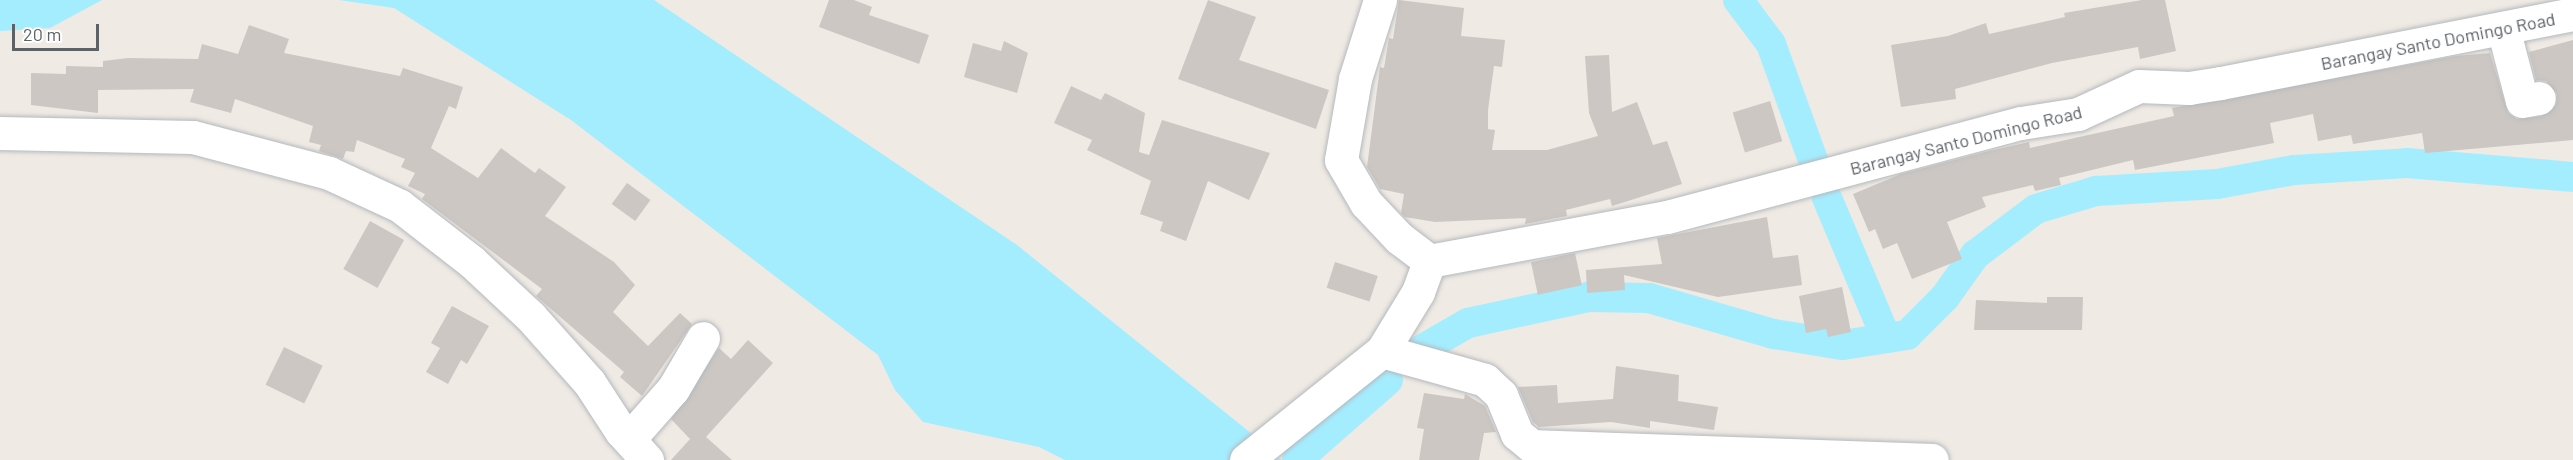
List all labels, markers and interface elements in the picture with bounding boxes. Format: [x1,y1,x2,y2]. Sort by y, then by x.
street label: Barangay Santo Domingo Road [2319,8,2557,74]
scale bar [15,12,102,50]
text: 20 m [23,23,61,45]
street label: Barangay Santo Domingo Road [1848,101,2084,179]

